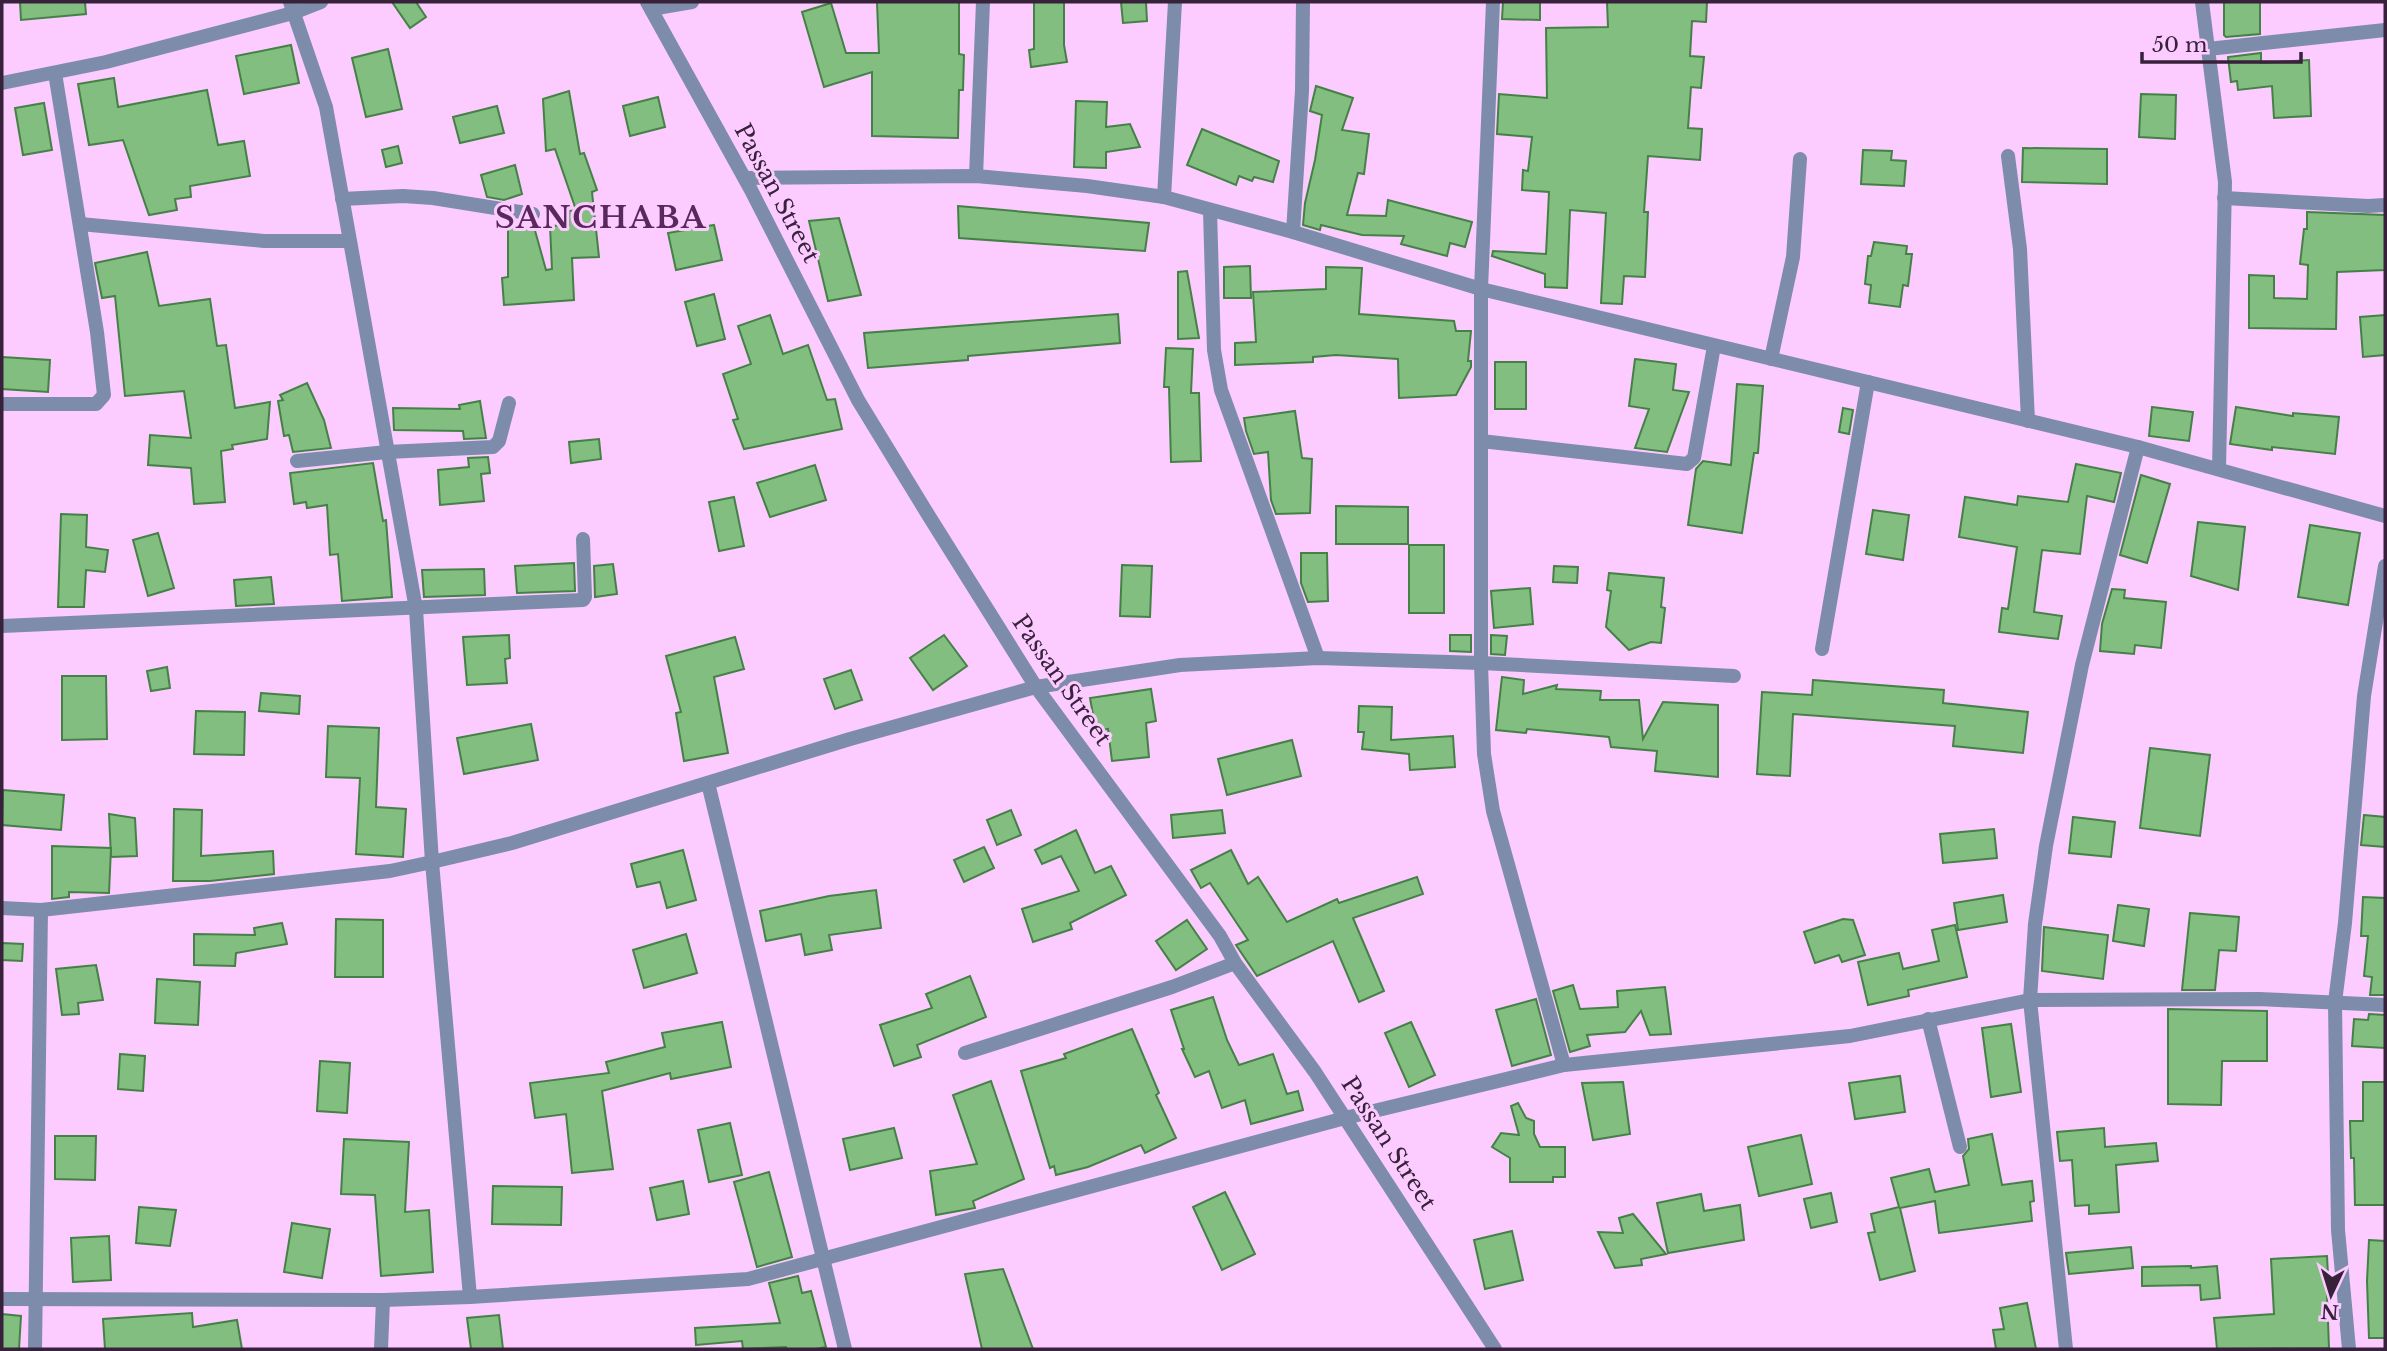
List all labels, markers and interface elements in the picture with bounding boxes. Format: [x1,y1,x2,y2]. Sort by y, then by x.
scale bar [2142,21,2301,65]
text: 50 m [2152,32,2208,58]
street label: Passan Street [729,119,826,268]
district label: SANCHABA [495,199,707,236]
street label: Passan Street [1007,609,1118,751]
street label: Passan Street [1335,1071,1443,1215]
north arrow [2296,1260,2366,1330]
text: N [2320,1299,2340,1324]

